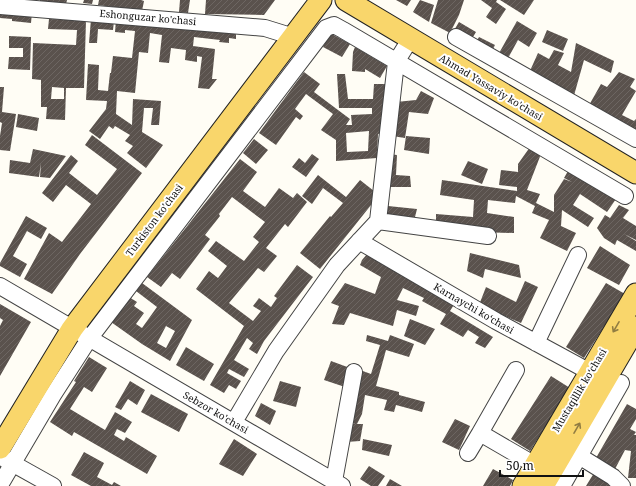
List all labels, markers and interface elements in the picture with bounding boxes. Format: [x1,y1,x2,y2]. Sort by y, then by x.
street label: Eshonguzar ko'chasi [99,6,198,28]
street label: Ahmad Yassaviy ko'chasi [437,51,546,124]
street label: Turkiston ko’chasi [122,180,186,259]
street label: Karnaychi koʻchasi [431,279,517,337]
one-way arrow [612,321,620,333]
street label: Mustaqillik koʻchasi [549,345,610,434]
street label: Sebzor ko'chasi [181,388,252,437]
one-way arrow [573,423,581,434]
scale bar [500,452,583,478]
text: 50 m [506,457,534,474]

